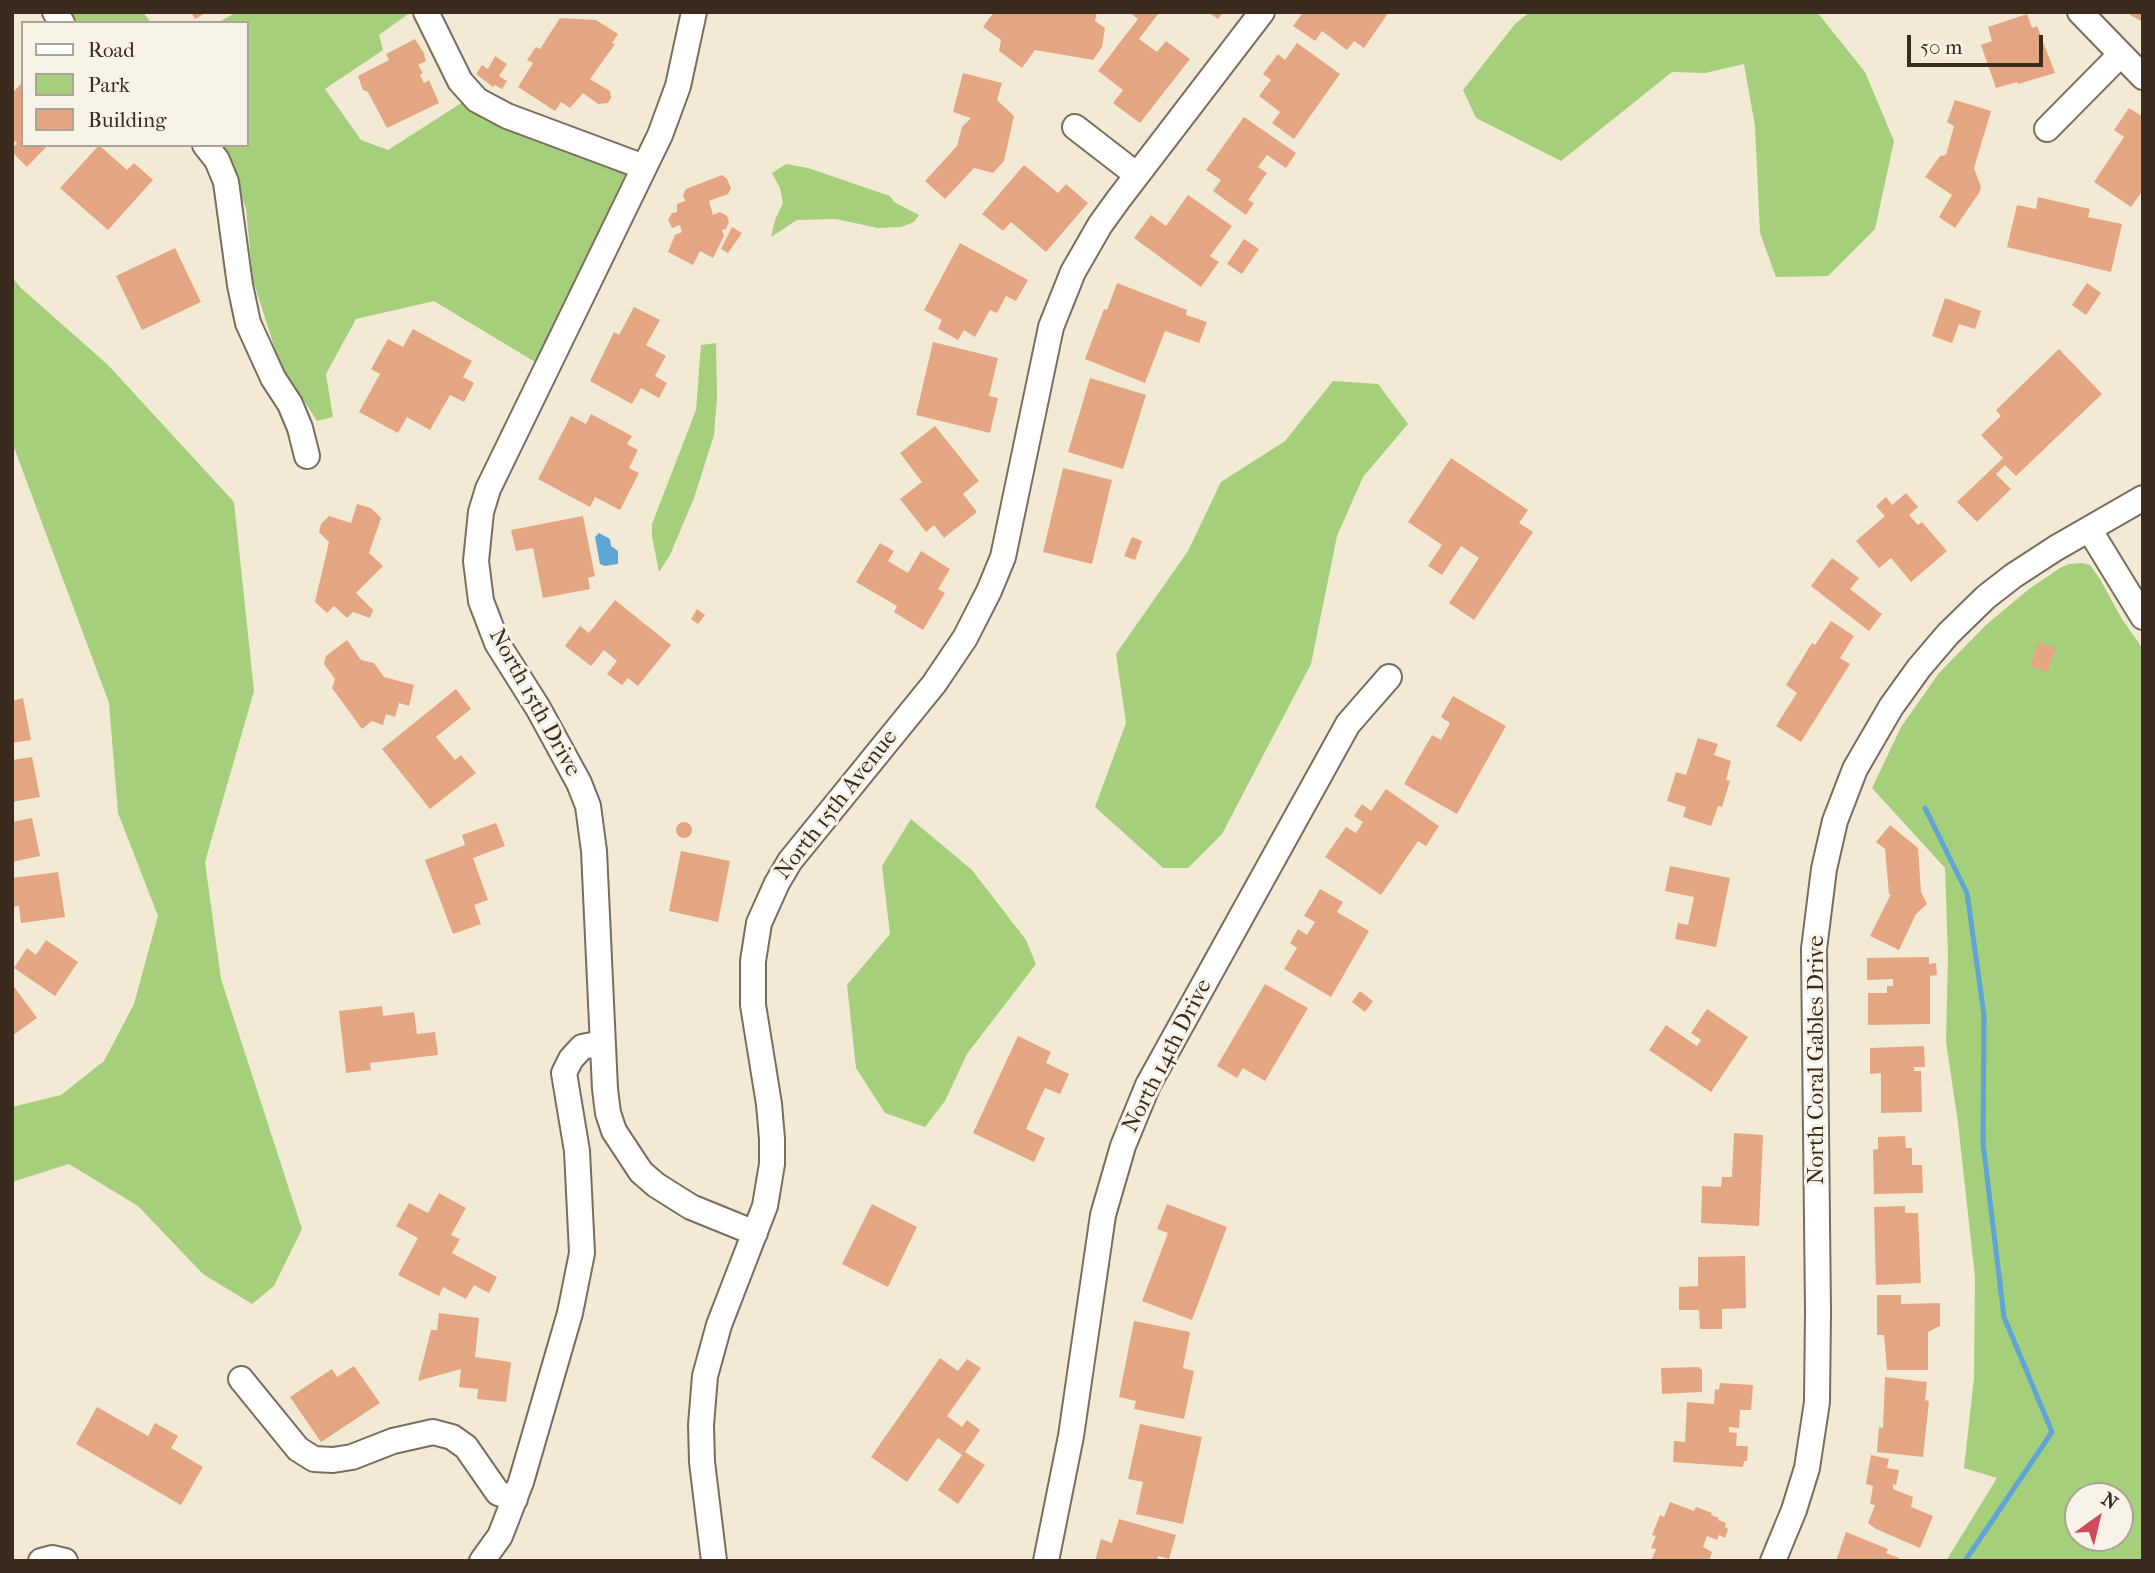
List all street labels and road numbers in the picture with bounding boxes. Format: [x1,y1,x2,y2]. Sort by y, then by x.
street label: North 15th Drive [482,624,586,782]
street label: North 15th Avenue [770,724,904,886]
street label: North Coral Gables Drive [1803,935,1831,1185]
street label: North 14th Drive [1117,975,1219,1137]

